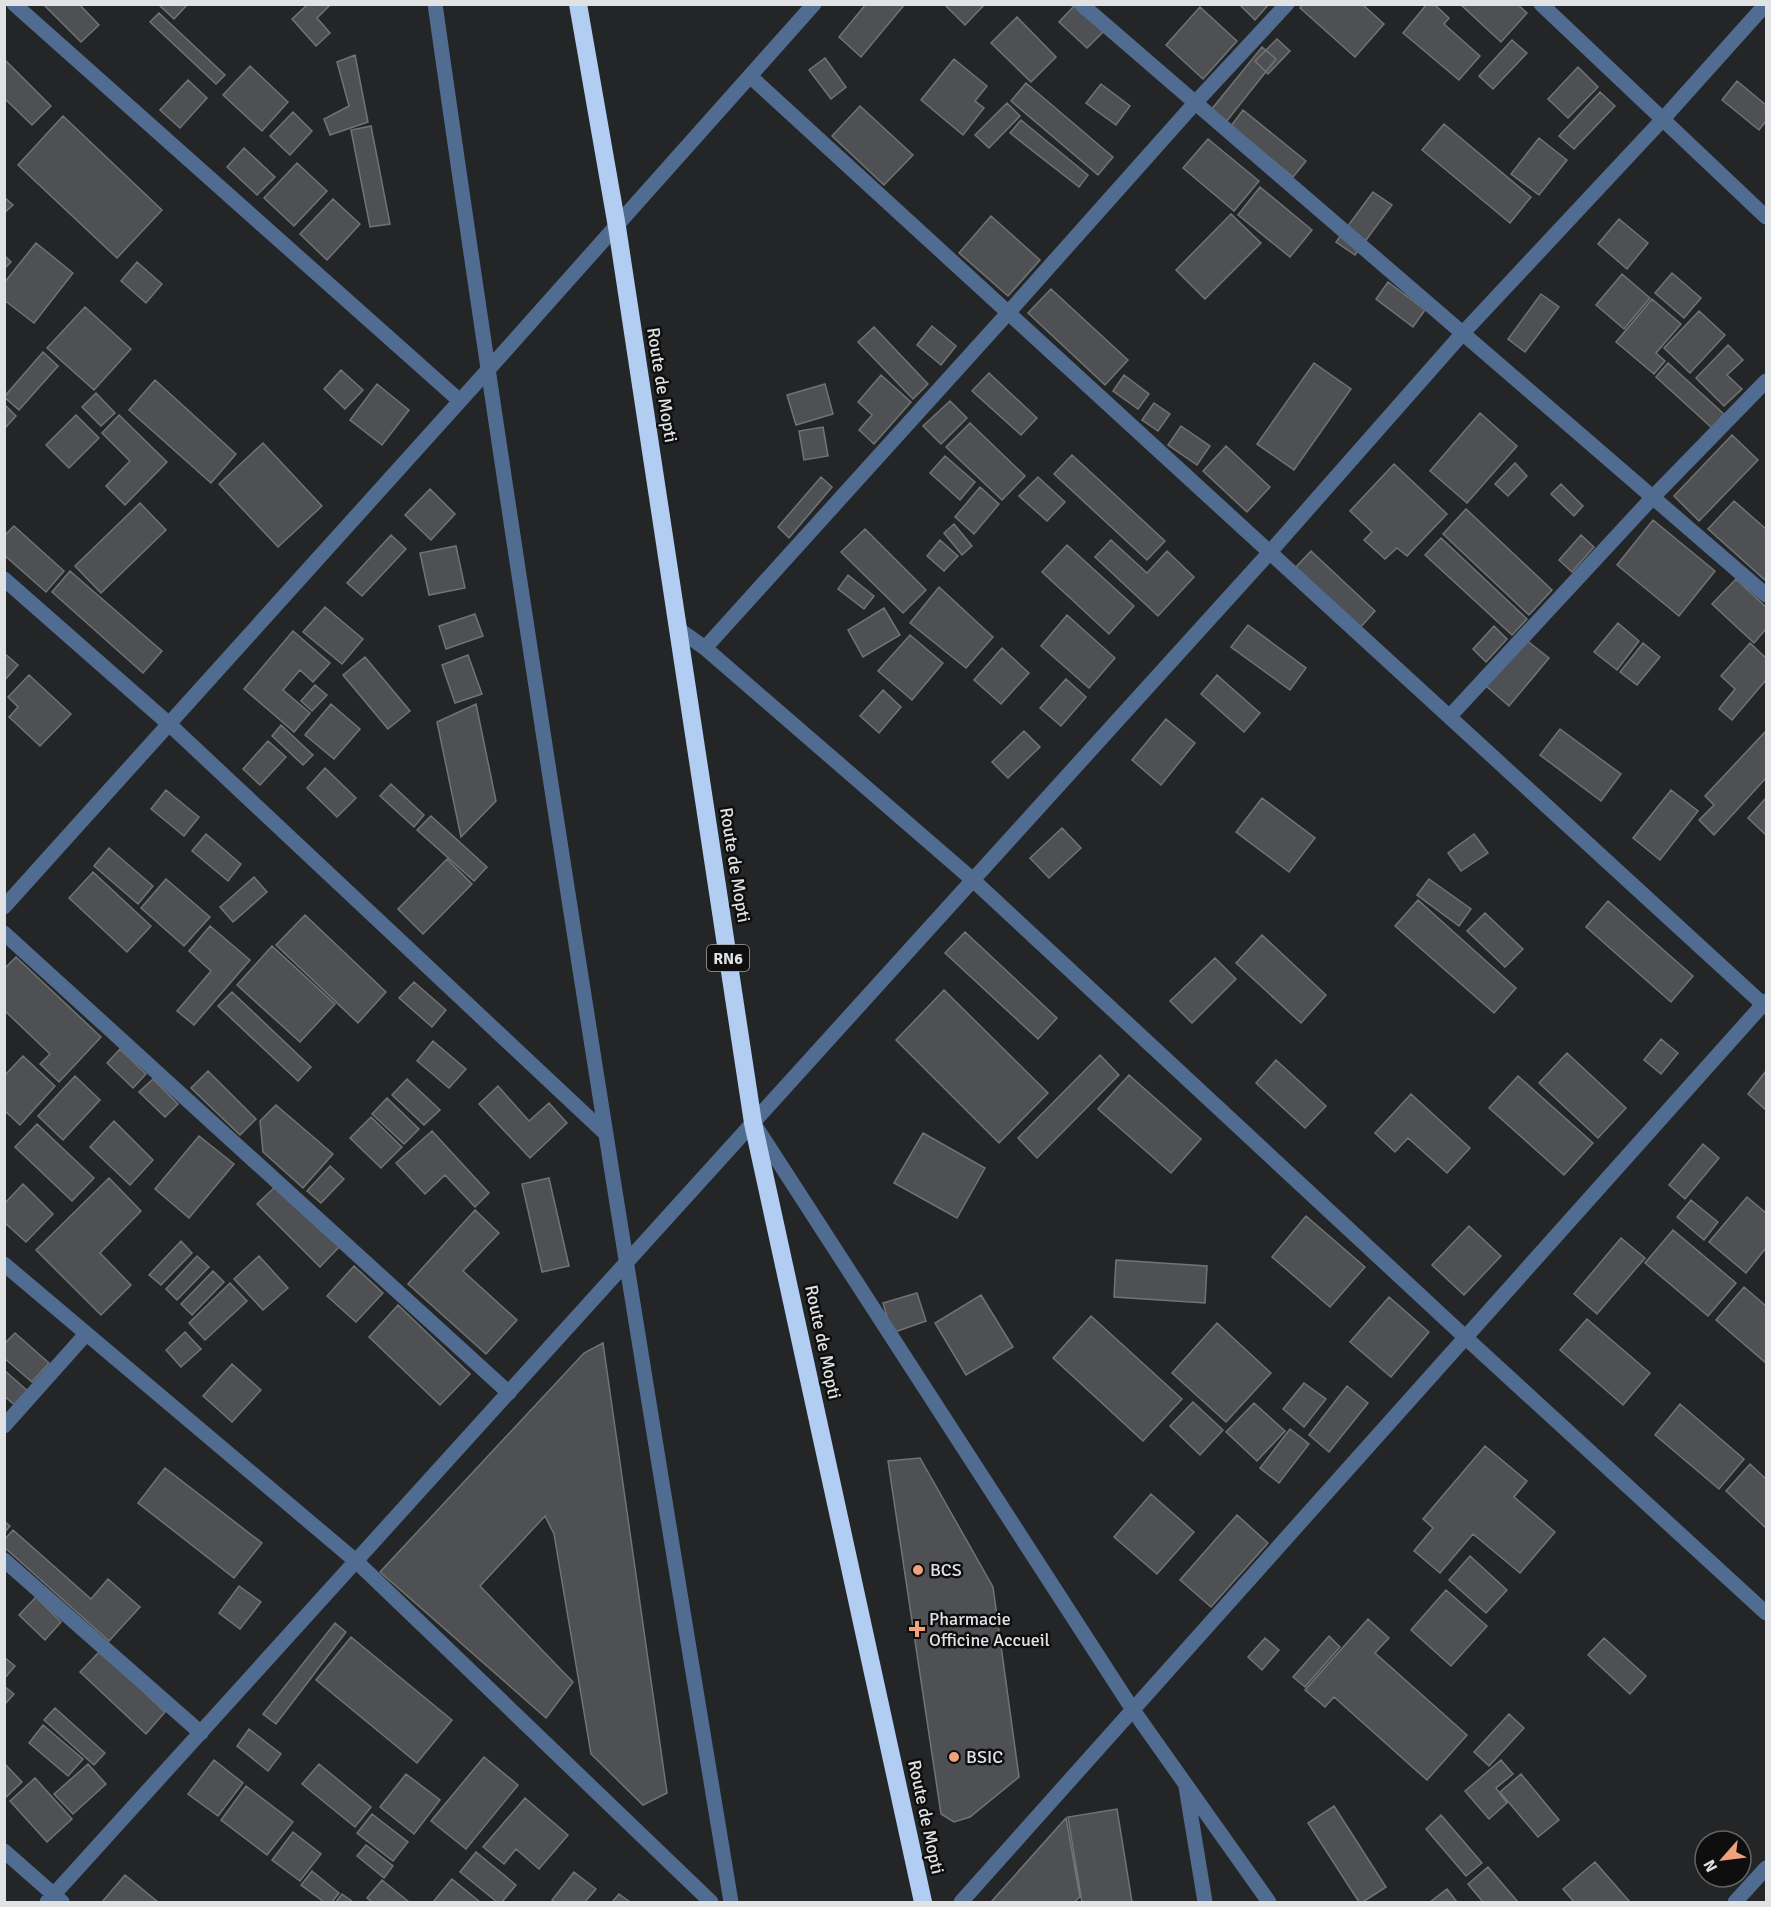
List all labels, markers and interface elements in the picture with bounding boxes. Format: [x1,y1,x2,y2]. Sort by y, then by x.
street label: Route de Mopti [642,326,682,444]
street label: Route de Mopti [715,806,755,924]
road number: RN6 [707,945,749,971]
street label: Route de Mopti [800,1283,846,1401]
place label: BCS [930,1559,962,1581]
marker: BCS [911,1563,925,1577]
place label: Pharmacie Officine Accueil [929,1608,1050,1651]
marker: Pharmacie Officine Accueil [910,1622,924,1636]
place label: BSIC [966,1746,1003,1768]
marker: BSIC [947,1750,961,1764]
street label: Route de Mopti [903,1758,949,1876]
north arrow [1693,1829,1753,1889]
text: N [1699,1856,1722,1875]

